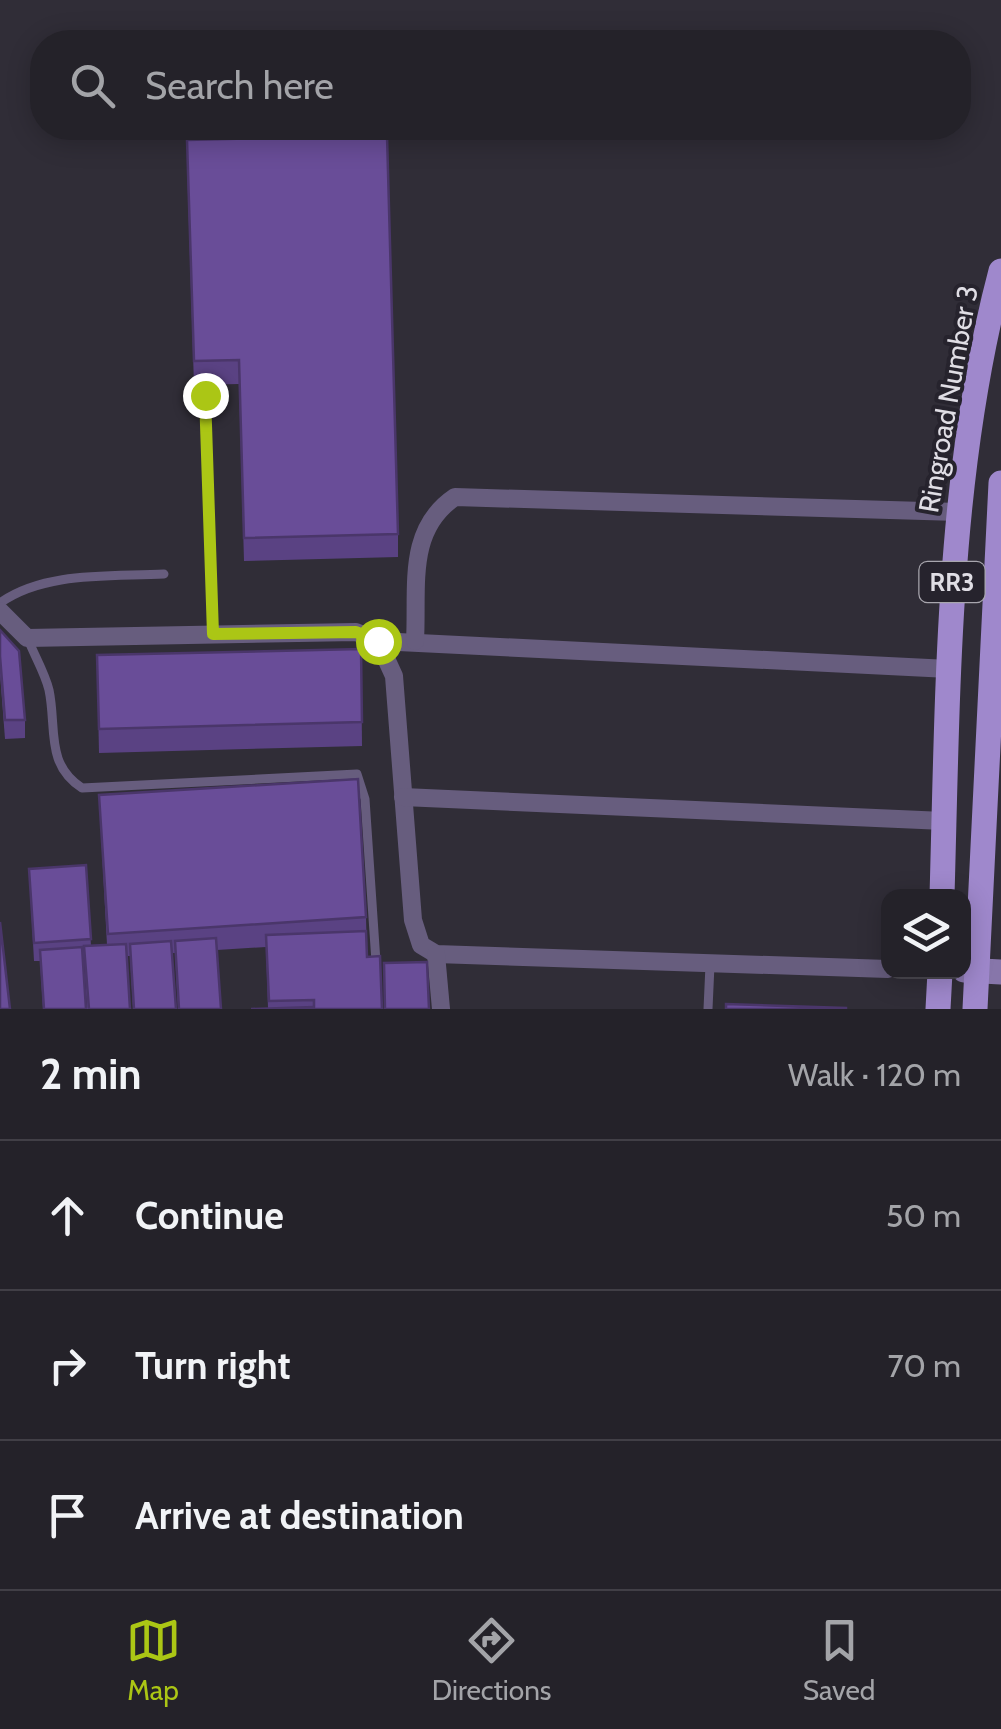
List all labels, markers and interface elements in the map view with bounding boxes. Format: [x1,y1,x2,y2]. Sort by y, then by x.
search box [30,30,971,140]
icon: search [65,58,120,113]
text: Search here [145,62,334,109]
street label: Ringroad Number 3 [911,283,985,515]
route end [183,373,229,419]
road number: RR3 [920,562,984,602]
route start [356,619,402,665]
map controls [881,889,971,979]
button: layers [881,889,971,979]
text: 2 min [40,1048,141,1100]
text: Walk · 120 m [788,1055,961,1094]
icon: ahead [40,1188,95,1243]
text: Continue [135,1192,284,1239]
text: 50 m [886,1196,961,1235]
icon: right [40,1338,95,1393]
text: Turn right [135,1342,291,1389]
text: 70 m [888,1346,961,1385]
icon: arrive [40,1488,95,1543]
text: Arrive at destination [135,1492,464,1539]
tab: Map [126,1613,181,1707]
tab: Directions [432,1613,551,1707]
tab: Saved [803,1613,875,1707]

